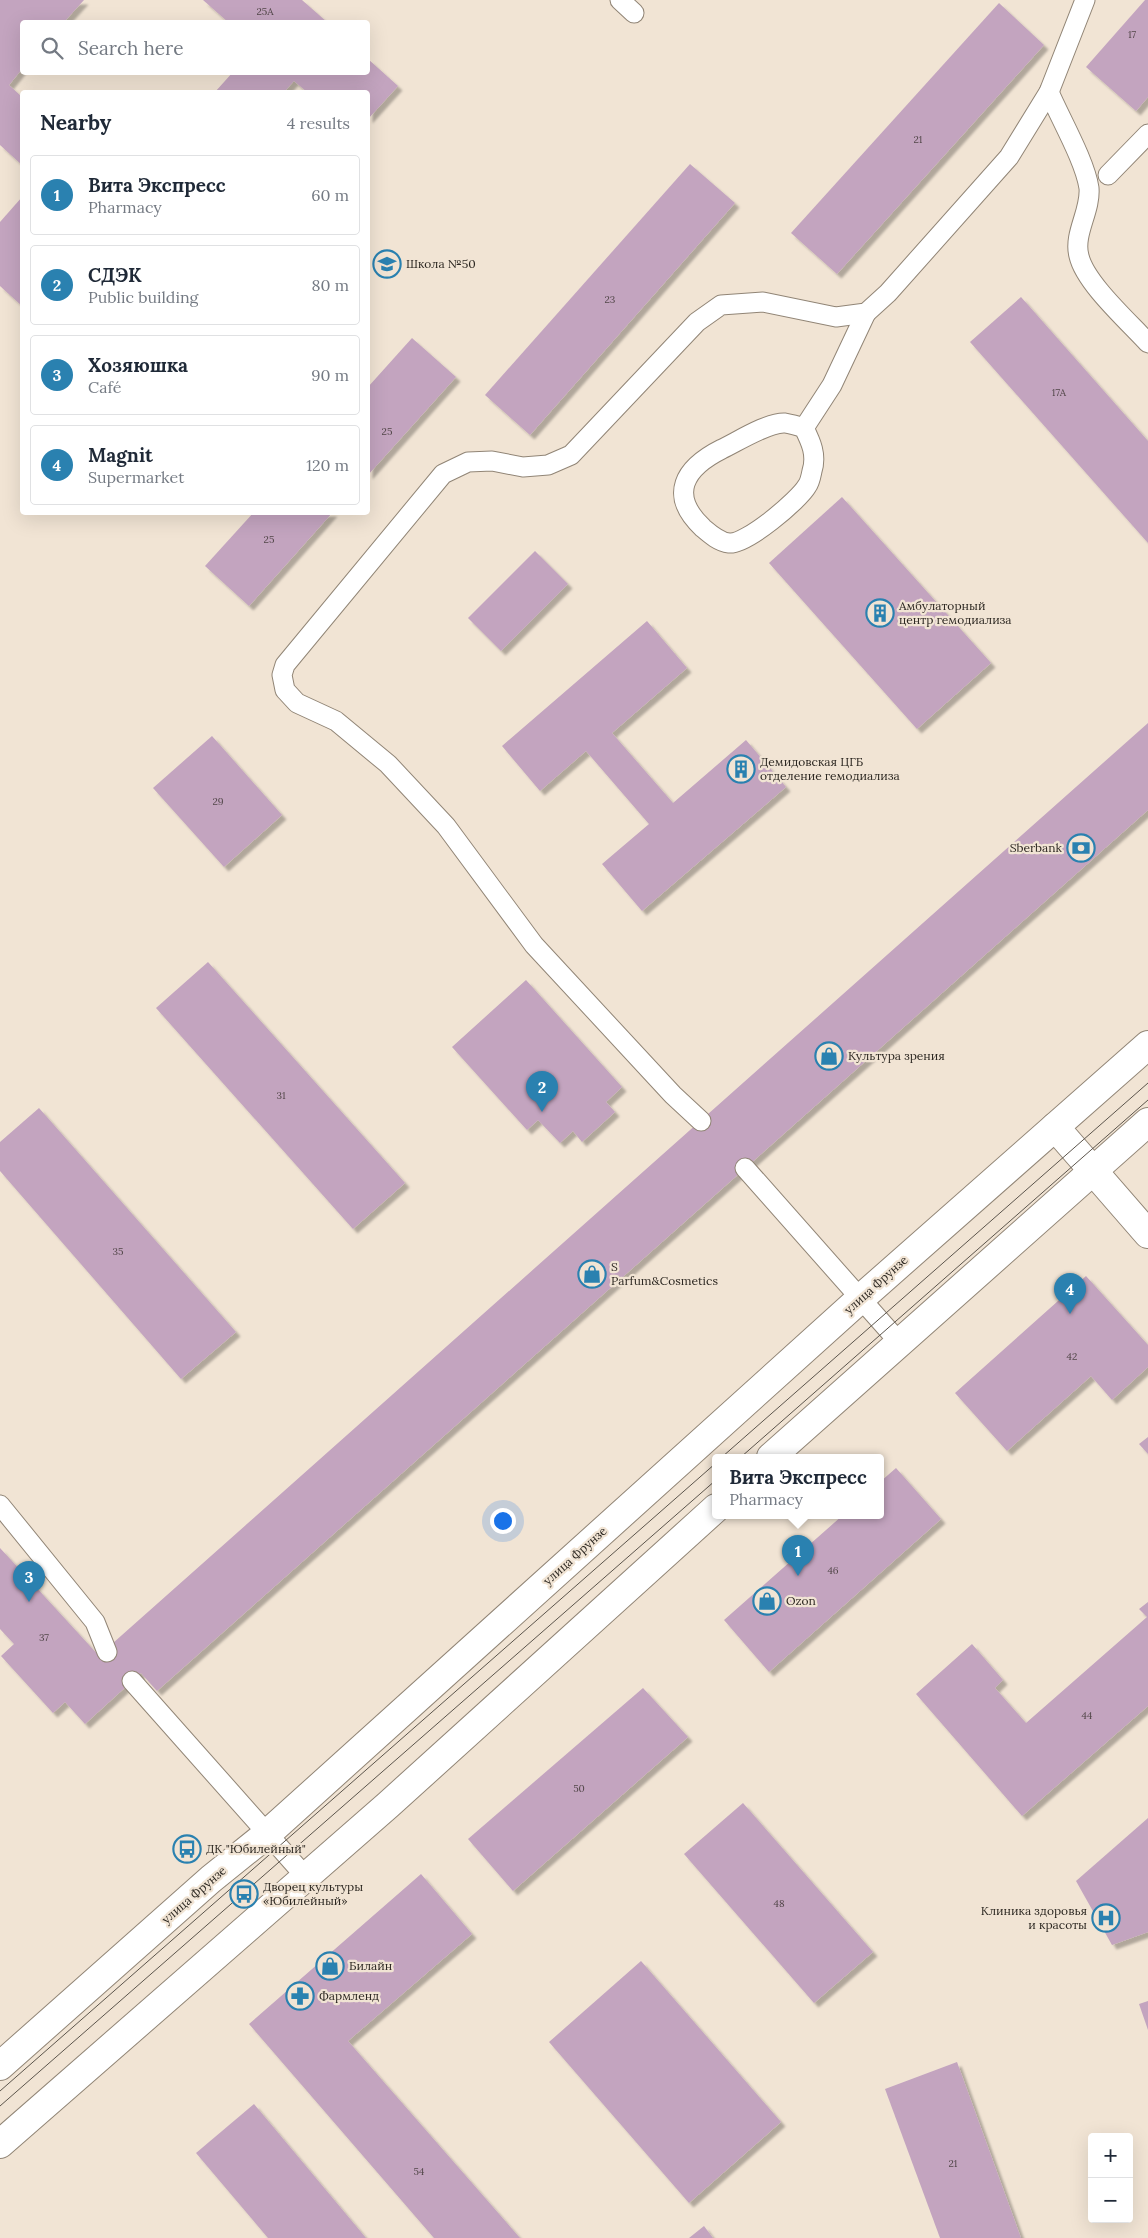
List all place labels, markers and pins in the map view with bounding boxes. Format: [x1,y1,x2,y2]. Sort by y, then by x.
school or university icon: Школа №50 [372,249,402,279]
place label: Школа №50 [406,256,476,271]
building icon: Амбулаторный центр гемодиализа [865,598,895,628]
place label: Амбулаторный центр гемодиализа [898,598,1011,627]
building icon: Демидовская ЦГБ отделение гемодиализа [726,754,756,784]
place label: Демидовская ЦГБ отделение гемодиализа [760,754,900,783]
bank icon: Sberbank [1066,833,1096,863]
place label: Sberbank [1010,840,1063,855]
shop icon: Культура зрения [814,1041,844,1071]
place label: Культура зрения [848,1048,945,1063]
pin: 2 [526,1071,558,1112]
shop icon: S Parfum&Cosmetics [577,1259,607,1289]
place label: S Parfum&Cosmetics [611,1259,718,1288]
pin: 4 [1054,1273,1086,1314]
pin: 1 [782,1535,814,1576]
pin: 3 [13,1561,45,1602]
shop icon: Ozon [752,1586,782,1616]
place label: Ozon [786,1593,816,1608]
bus stop icon: ДК "Юбилейный" [172,1834,202,1864]
place label: ДК "Юбилейный" [206,1841,306,1856]
bus stop icon: Дворец культуры «Юбилейный» [229,1879,259,1909]
place label: Дворец культуры «Юбилейный» [263,1879,363,1908]
place label: Клиника здоровья и красоты [981,1903,1087,1932]
hospital icon: Клиника здоровья и красоты [1091,1903,1121,1933]
shop icon: Билайн [315,1951,345,1981]
place label: Билайн [349,1958,392,1973]
pharmacy icon: Фармленд [285,1981,315,2011]
place label: Фармленд [319,1988,379,2003]

